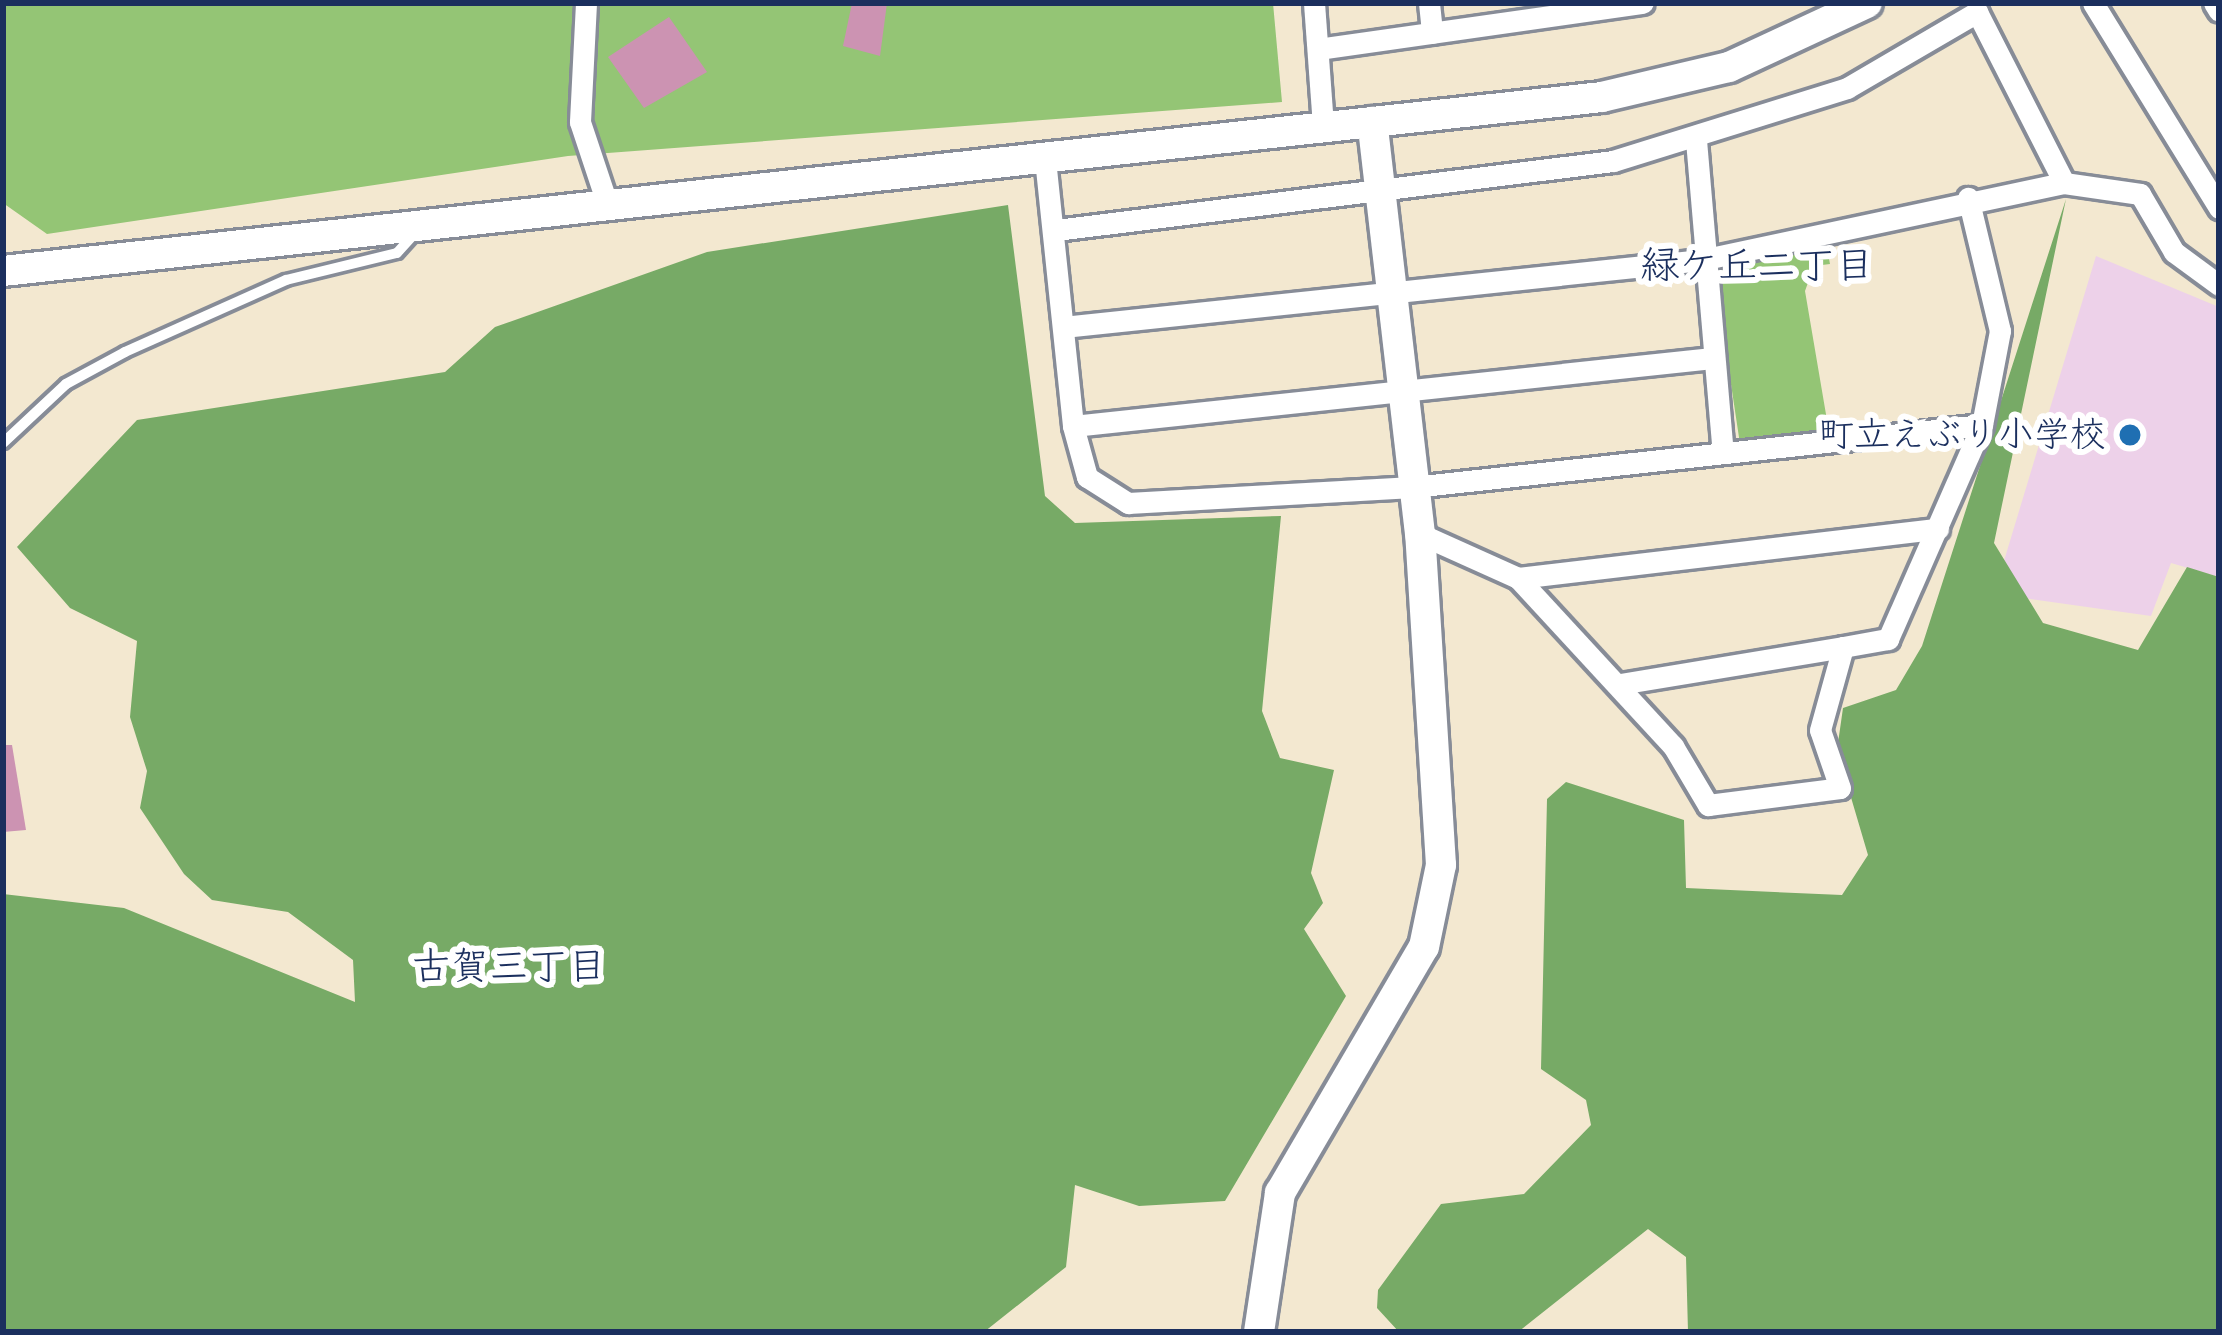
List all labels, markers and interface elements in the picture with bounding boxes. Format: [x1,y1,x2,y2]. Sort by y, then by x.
district label: 緑ケ丘二丁目 [1640,243,1874,289]
place label: 町立えぶり小学校 [1818,413,2106,457]
marker: 町立えぶり小学校 [2117,422,2143,448]
district label: 古賀三丁目 [412,944,606,990]

